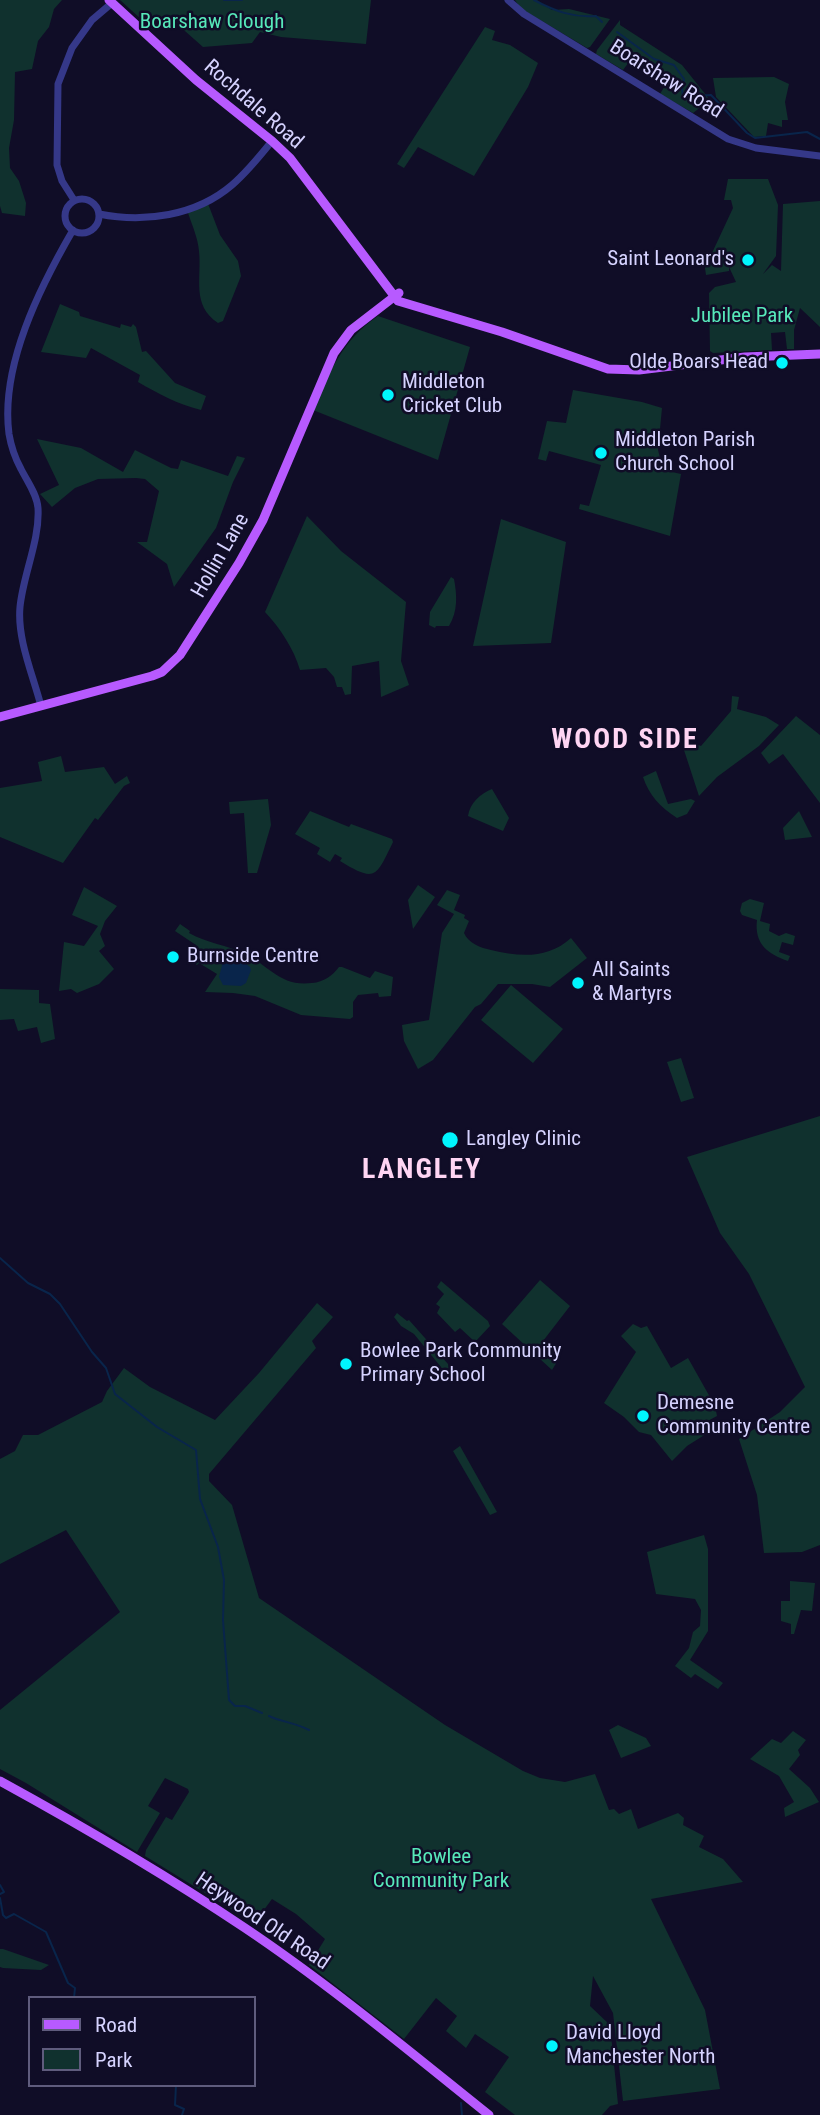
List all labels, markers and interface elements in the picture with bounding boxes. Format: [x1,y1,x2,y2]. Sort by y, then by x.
park label: Boarshaw Clough [140,10,284,36]
street label: Boarshaw Road [605,35,727,125]
street label: Rochdale Road [198,55,308,155]
place label: Saint Leonard's [607,247,734,273]
marker: Saint Leonard's [740,252,756,268]
park label: Jubilee Park [691,304,793,330]
place label: Olde Boars Head [629,350,768,376]
marker: Olde Boars Head [774,355,790,371]
place label: Middleton Cricket Club [402,370,502,420]
marker: Middleton Cricket Club [380,387,396,403]
place label: Middleton Parish Church School [615,428,755,478]
marker: Middleton Parish Church School [593,445,609,461]
street label: Hollin Lane [187,509,255,603]
district label: WOOD SIDE [552,724,698,758]
place label: Burnside Centre [187,944,319,970]
marker: Burnside Centre [165,949,181,965]
place label: All Saints & Martyrs [592,958,672,1008]
marker: All Saints & Martyrs [570,975,586,991]
place label: Langley Clinic [466,1127,581,1153]
marker: Langley Clinic [440,1130,460,1150]
district label: LANGLEY [363,1154,481,1188]
place label: Bowlee Park Community Primary School [360,1339,561,1389]
marker: Bowlee Park Community Primary School [338,1356,354,1372]
place label: Demesne Community Centre [657,1391,810,1441]
marker: Demesne Community Centre [635,1408,651,1424]
park label: Bowlee Community Park [373,1845,509,1895]
street label: Heywood Old Road [190,1868,334,1976]
legend [28,1996,256,2087]
text: Road [95,2013,137,2037]
place label: David Lloyd Manchester North [566,2021,715,2071]
marker: David Lloyd Manchester North [544,2038,560,2054]
text: Park [95,2048,132,2072]

